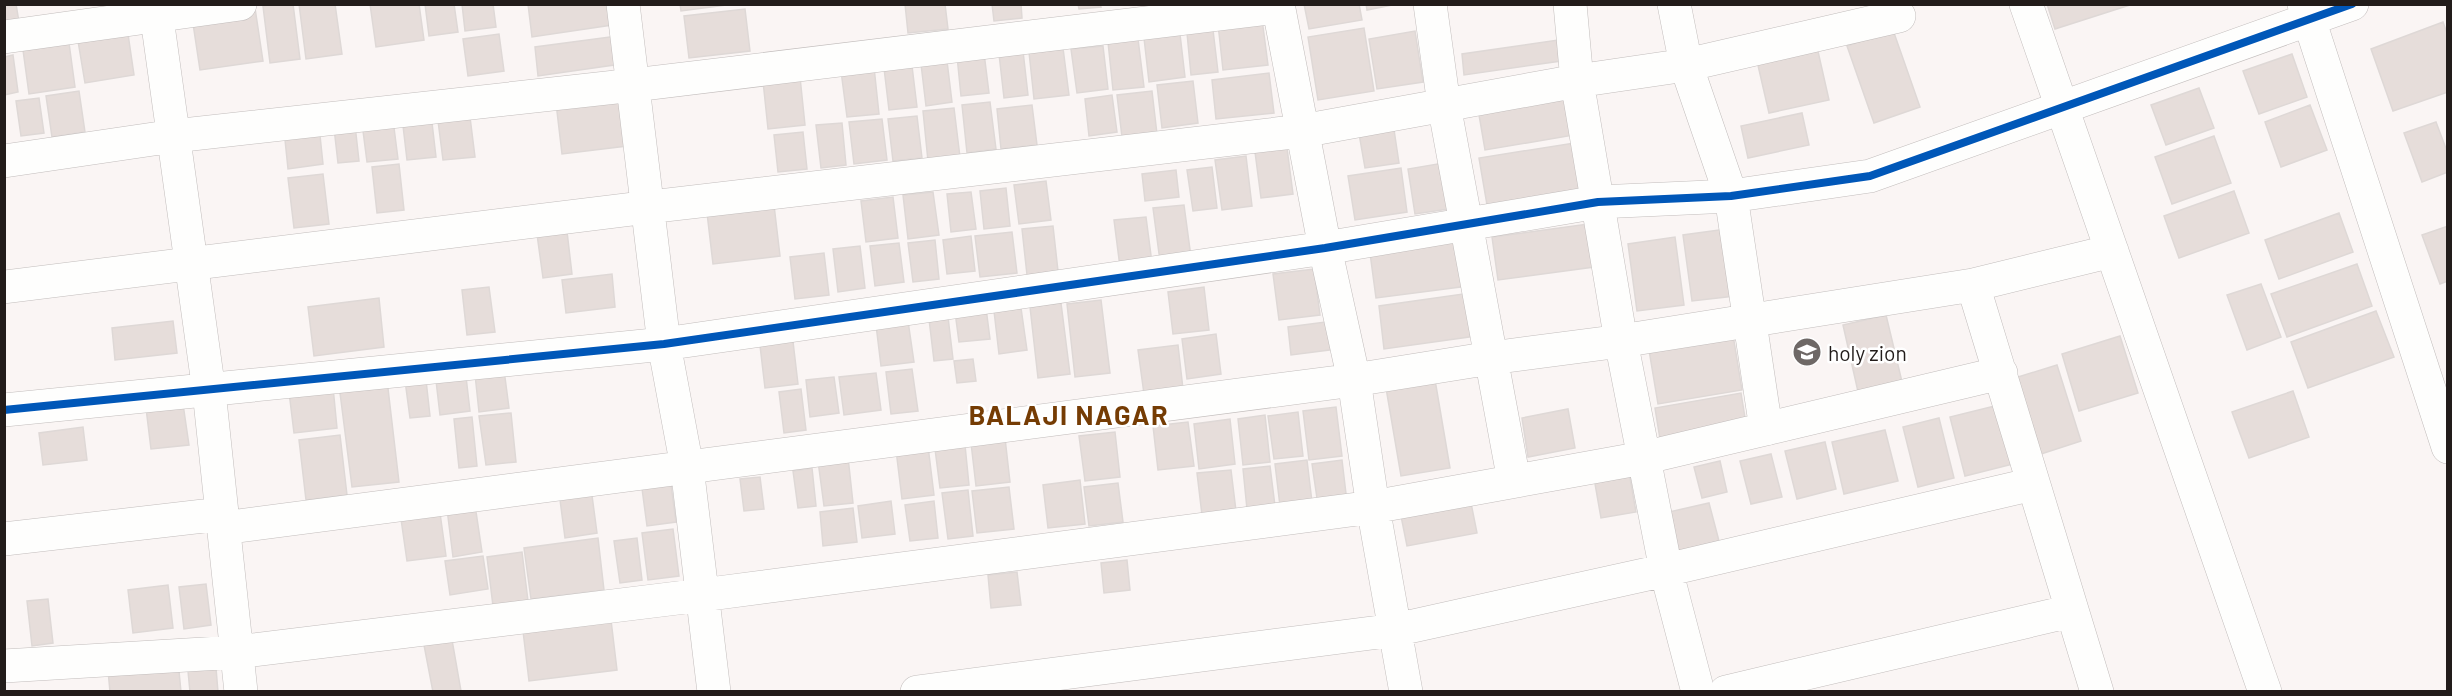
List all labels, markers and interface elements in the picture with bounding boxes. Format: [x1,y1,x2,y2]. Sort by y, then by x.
school or university icon: holy zion [1791,336,1823,368]
place label: holy zion [1828,340,1907,365]
district label: BALAJI NAGAR [969,398,1169,430]

